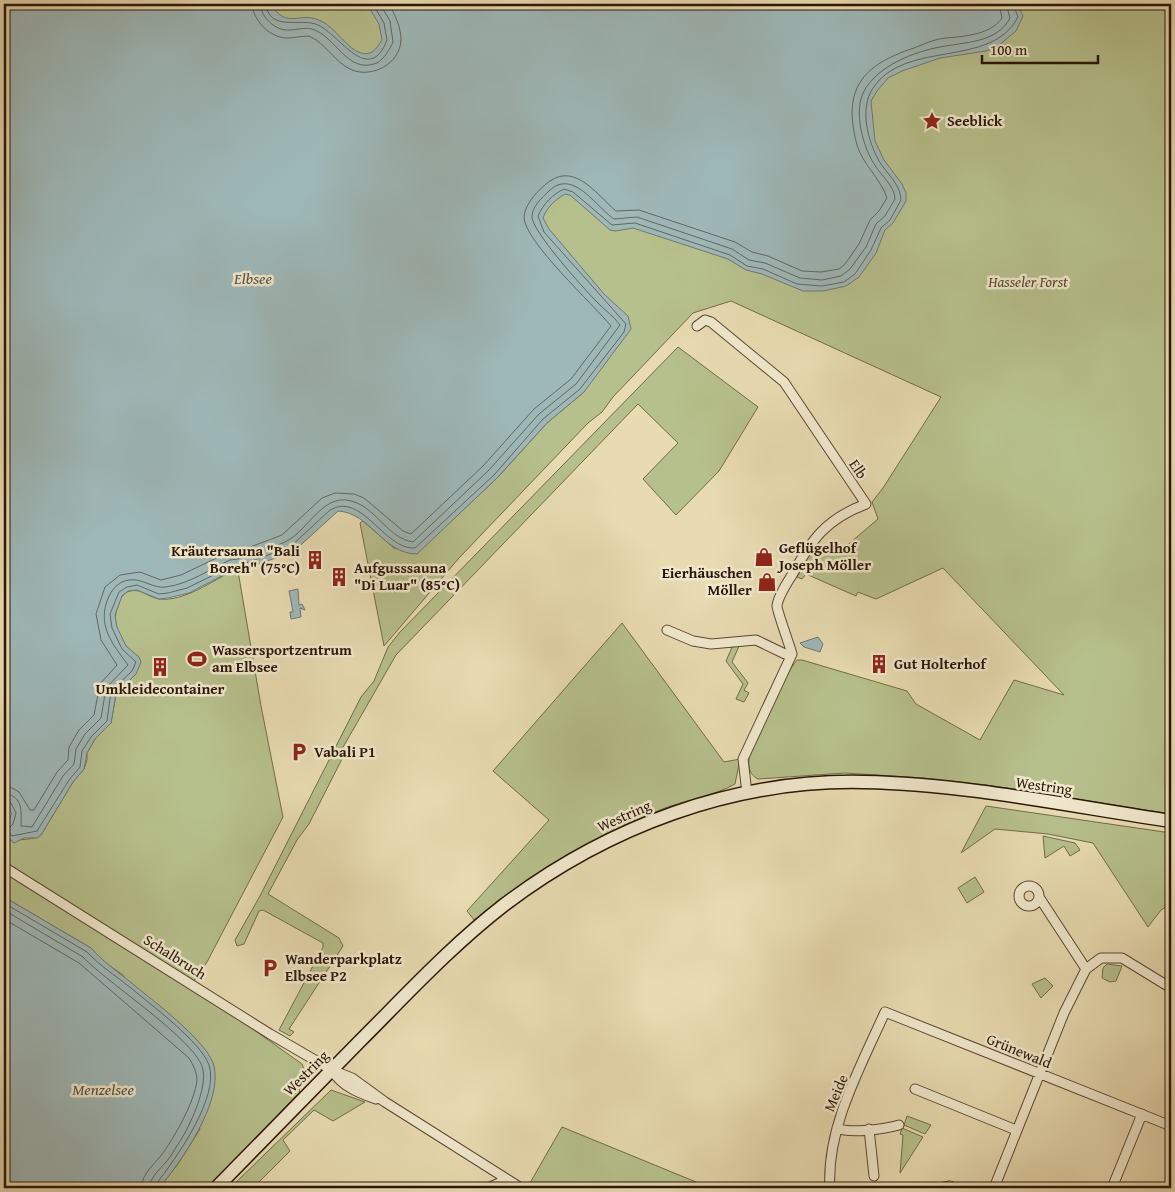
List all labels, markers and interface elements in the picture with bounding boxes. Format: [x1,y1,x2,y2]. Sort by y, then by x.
scale bar [982,32,1099,64]
text: 100 m [990,39,1028,60]
place icon: Seeblick [921,110,943,132]
place label: Seeblick [947,110,1003,131]
water label: Elbsee [233,266,272,290]
park label: Hasseler Forst [987,271,1068,292]
street label: Elb [844,455,873,483]
place label: Geflügelhof Joseph Möller [776,537,871,575]
place label: Kräutersauna "Bali Boreh" (75°C) [171,540,300,578]
shop icon: Geflügelhof Joseph Möller [753,546,775,568]
building icon: Kräutersauna "Bali Boreh" (75°C) [304,549,326,571]
place label: Aufgusssauna "Di Luar" (85°C) [354,557,460,595]
place label: Eierhäuschen Möller [662,562,752,600]
building icon: Aufgusssauna "Di Luar" (85°C) [328,566,350,588]
shop icon: Eierhäuschen Möller [756,571,778,593]
place label: Wassersportzentrum am Elbsee [212,639,352,677]
sports icon: Wassersportzentrum am Elbsee [186,648,208,670]
building icon: Gut Holterhof [868,653,890,675]
place label: Gut Holterhof [894,653,988,674]
building icon: Umkleidecontainer [149,656,171,678]
place label: Umkleidecontainer [95,678,225,699]
parking icon: Vabali P1 [288,741,310,763]
place label: Vabali P1 [314,741,376,762]
street label: Westring [1015,771,1074,800]
street label: Westring [594,794,654,837]
street label: Schalbruch [140,929,211,984]
place label: Wanderparkplatz Elbsee P2 [285,948,402,986]
parking icon: Wanderparkplatz Elbsee P2 [259,957,281,979]
street label: Grünewald [984,1028,1055,1073]
street label: Westring [278,1045,334,1100]
street label: Meide [818,1071,853,1115]
water label: Menzelsee [72,1077,134,1101]

